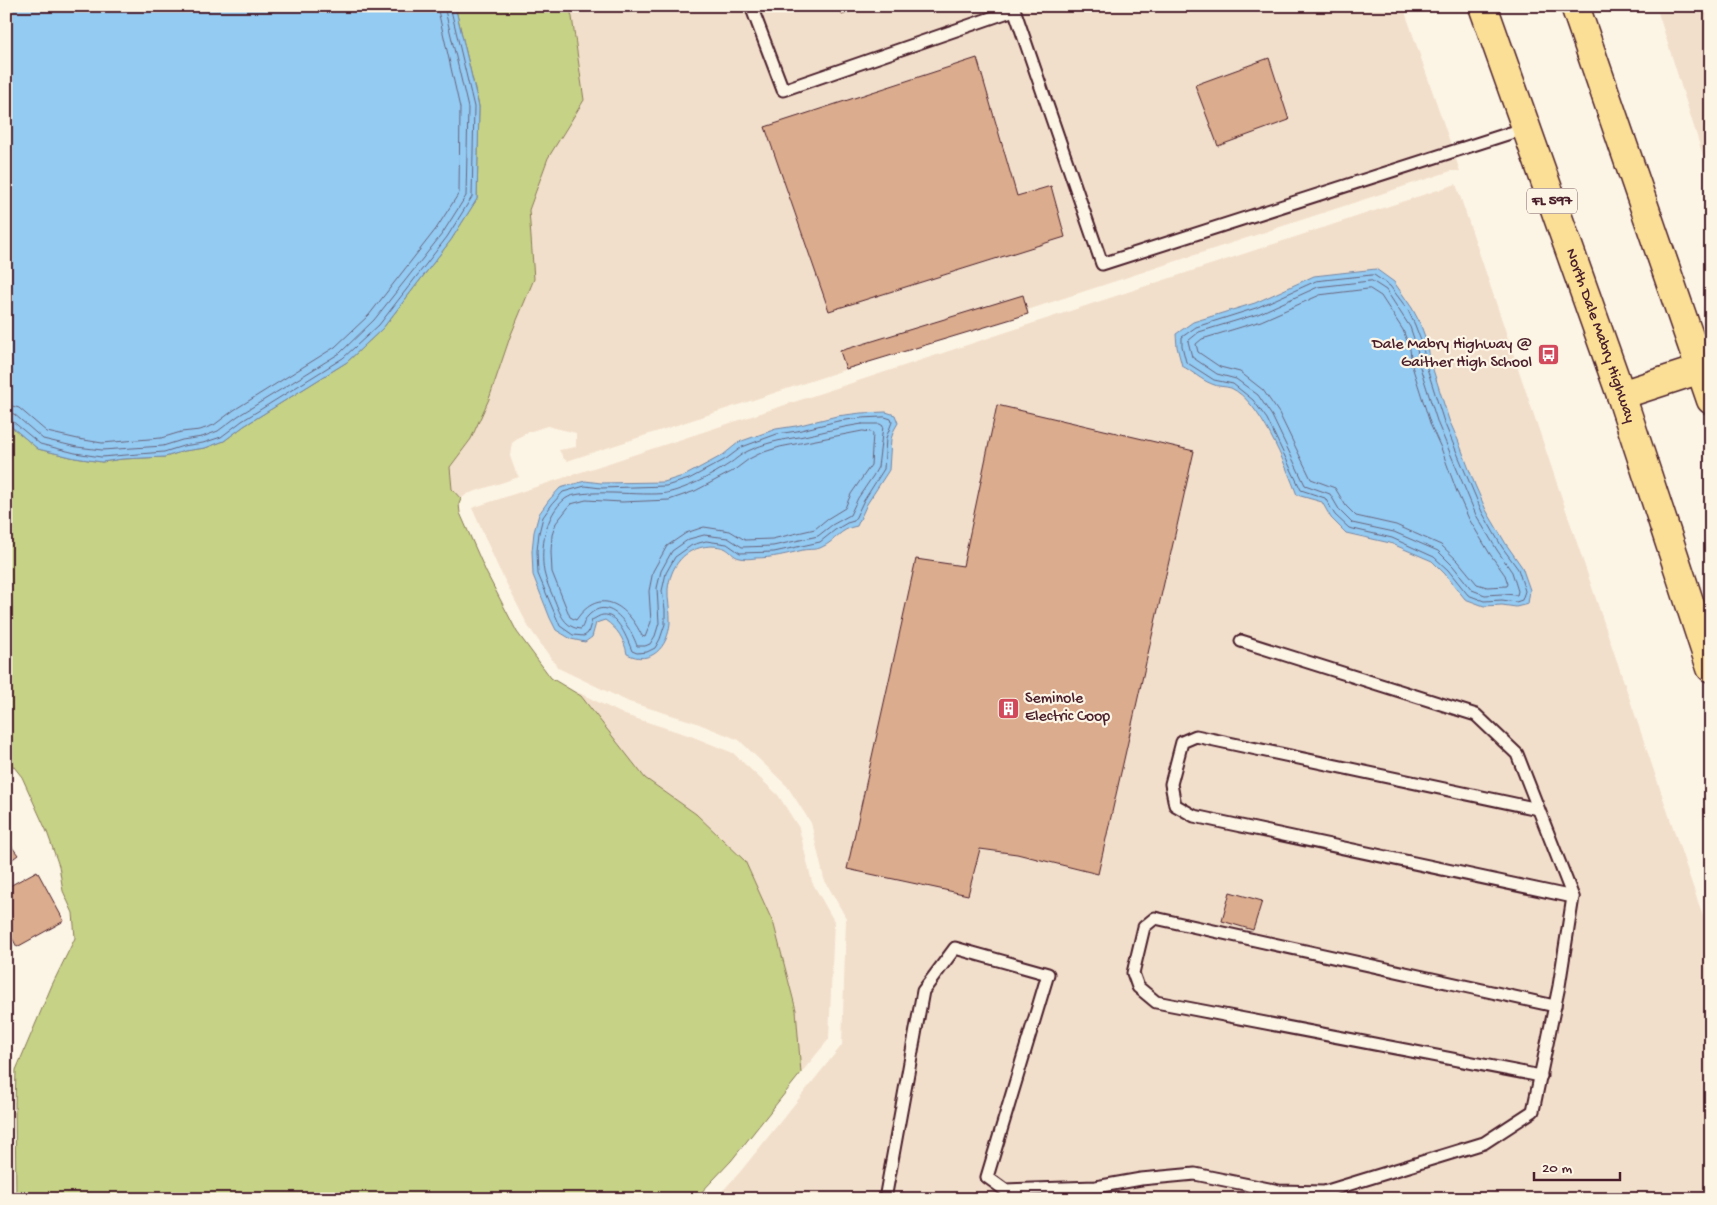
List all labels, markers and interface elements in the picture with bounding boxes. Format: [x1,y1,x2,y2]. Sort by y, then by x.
road number: FL 597 [1527,188,1577,214]
street label: North Dale Mabry Highway [1560,246,1639,426]
place label: Dale Mabry Highway @ Gaither High School [1371,336,1532,373]
bus stop icon: Dale Mabry Highway @ Gaither High School [1536,342,1560,366]
place label: Seminole Electric Coop [1025,690,1110,727]
building icon: Seminole Electric Coop [997,696,1021,720]
scale bar [1534,1150,1621,1182]
text: 20 m [1542,1160,1572,1178]

